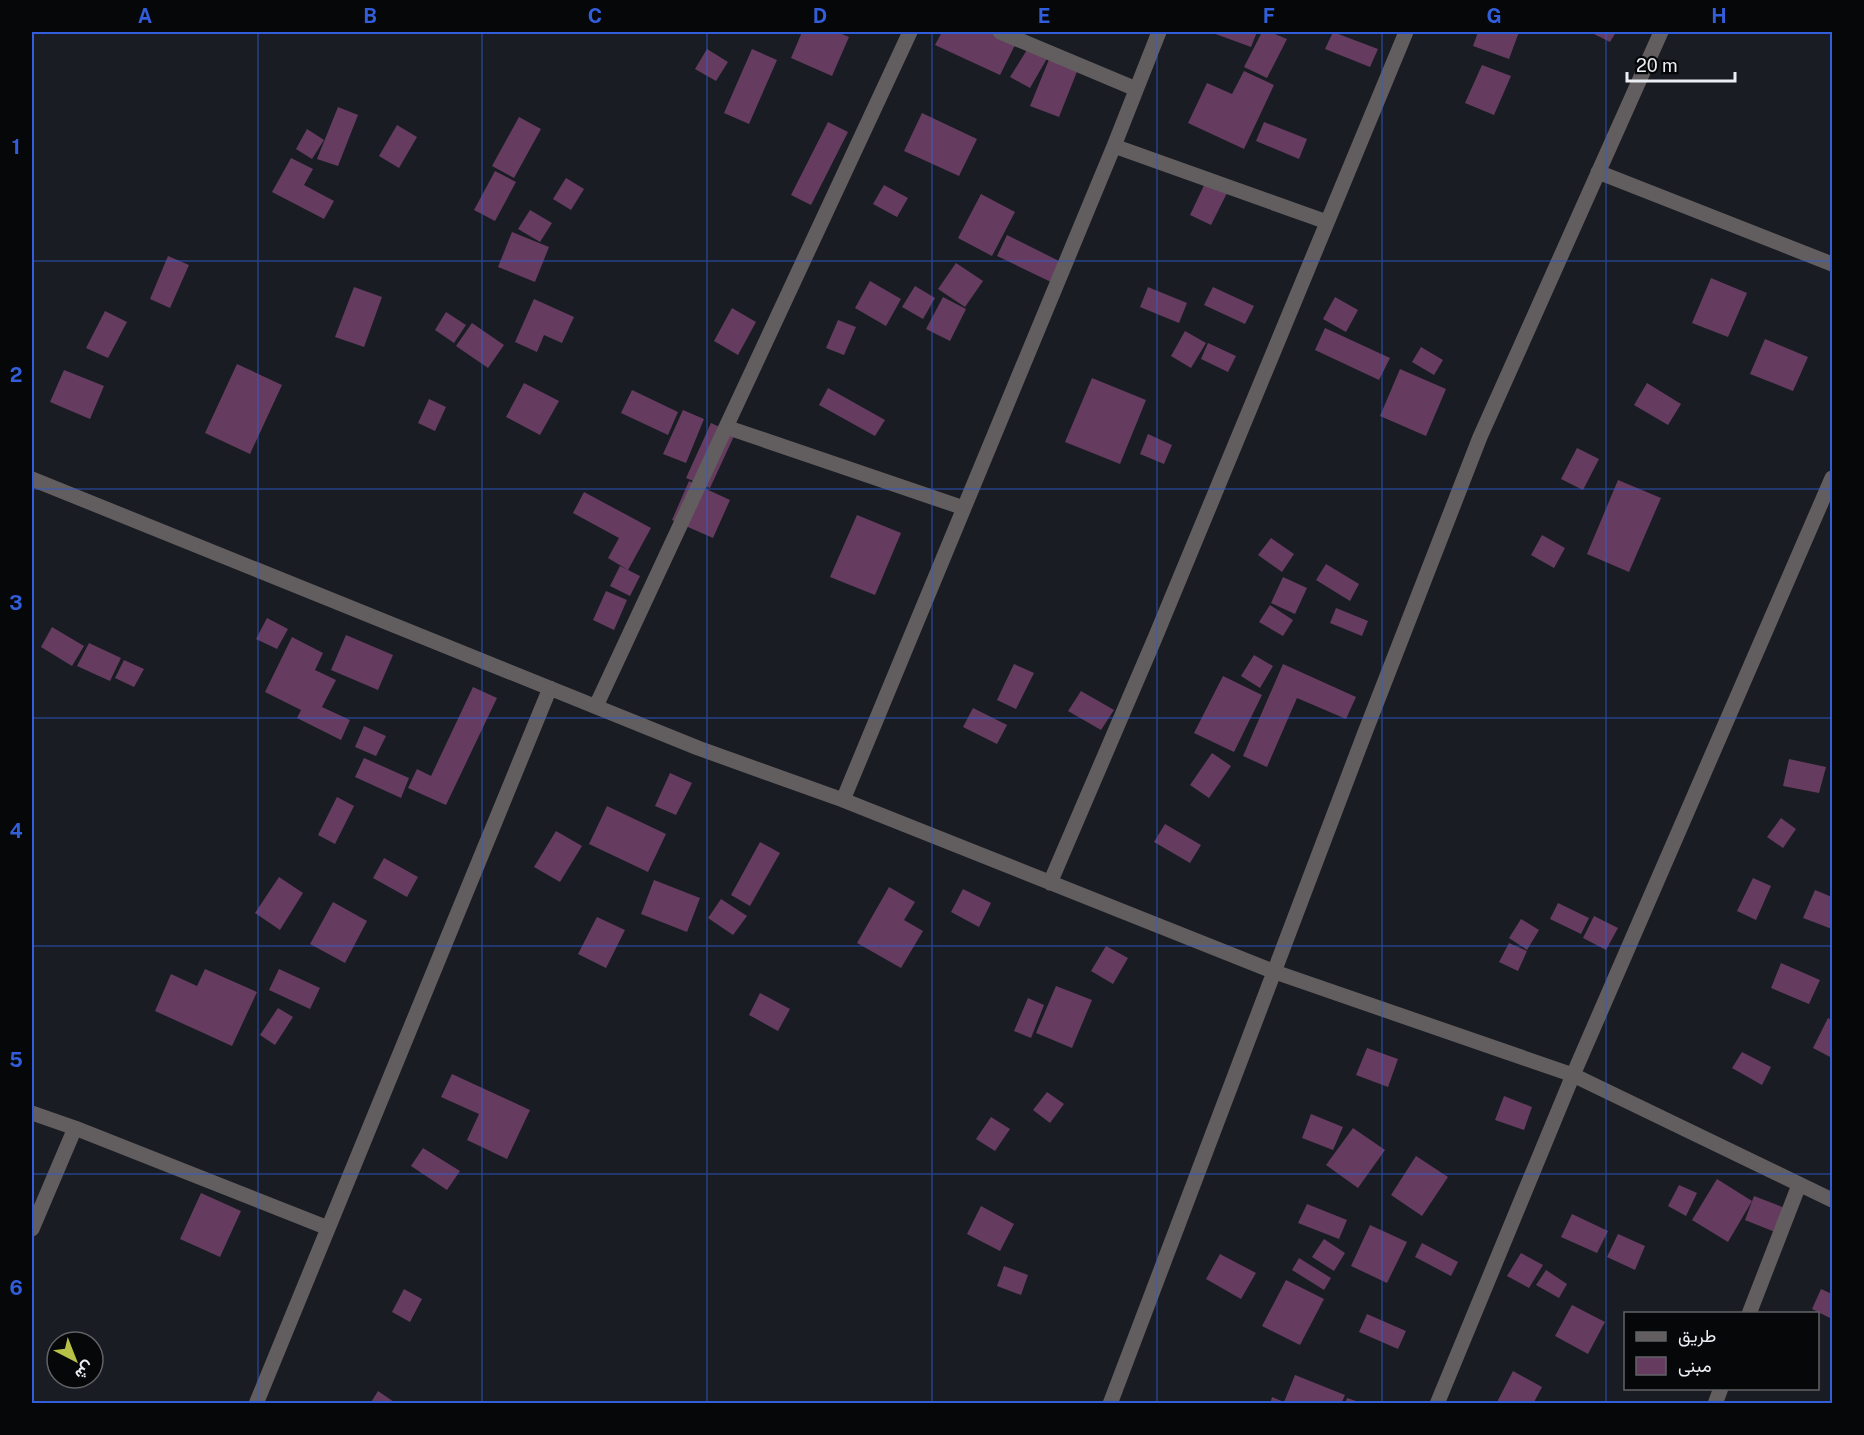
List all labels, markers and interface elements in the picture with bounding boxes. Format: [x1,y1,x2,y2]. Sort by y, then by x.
text: A [138,4,152,28]
text: B [363,4,377,28]
text: C [588,4,602,28]
text: D [813,4,827,28]
text: E [1038,4,1050,28]
text: F [1263,4,1275,28]
text: G [1486,4,1502,28]
text: H [1711,4,1727,28]
scale bar [1627,45,1735,83]
text: 20 m [1636,55,1678,76]
text: 1 [12,135,20,159]
text: 2 [10,363,22,387]
text: 3 [9,591,23,615]
text: 4 [9,819,23,843]
text: 5 [9,1048,23,1072]
text: 6 [9,1276,23,1300]
legend [1624,1312,1819,1390]
text: طريق [1678,1325,1716,1347]
north arrow [45,1330,105,1390]
text: مبنى [1678,1355,1712,1377]
text: ش [71,1357,98,1384]

